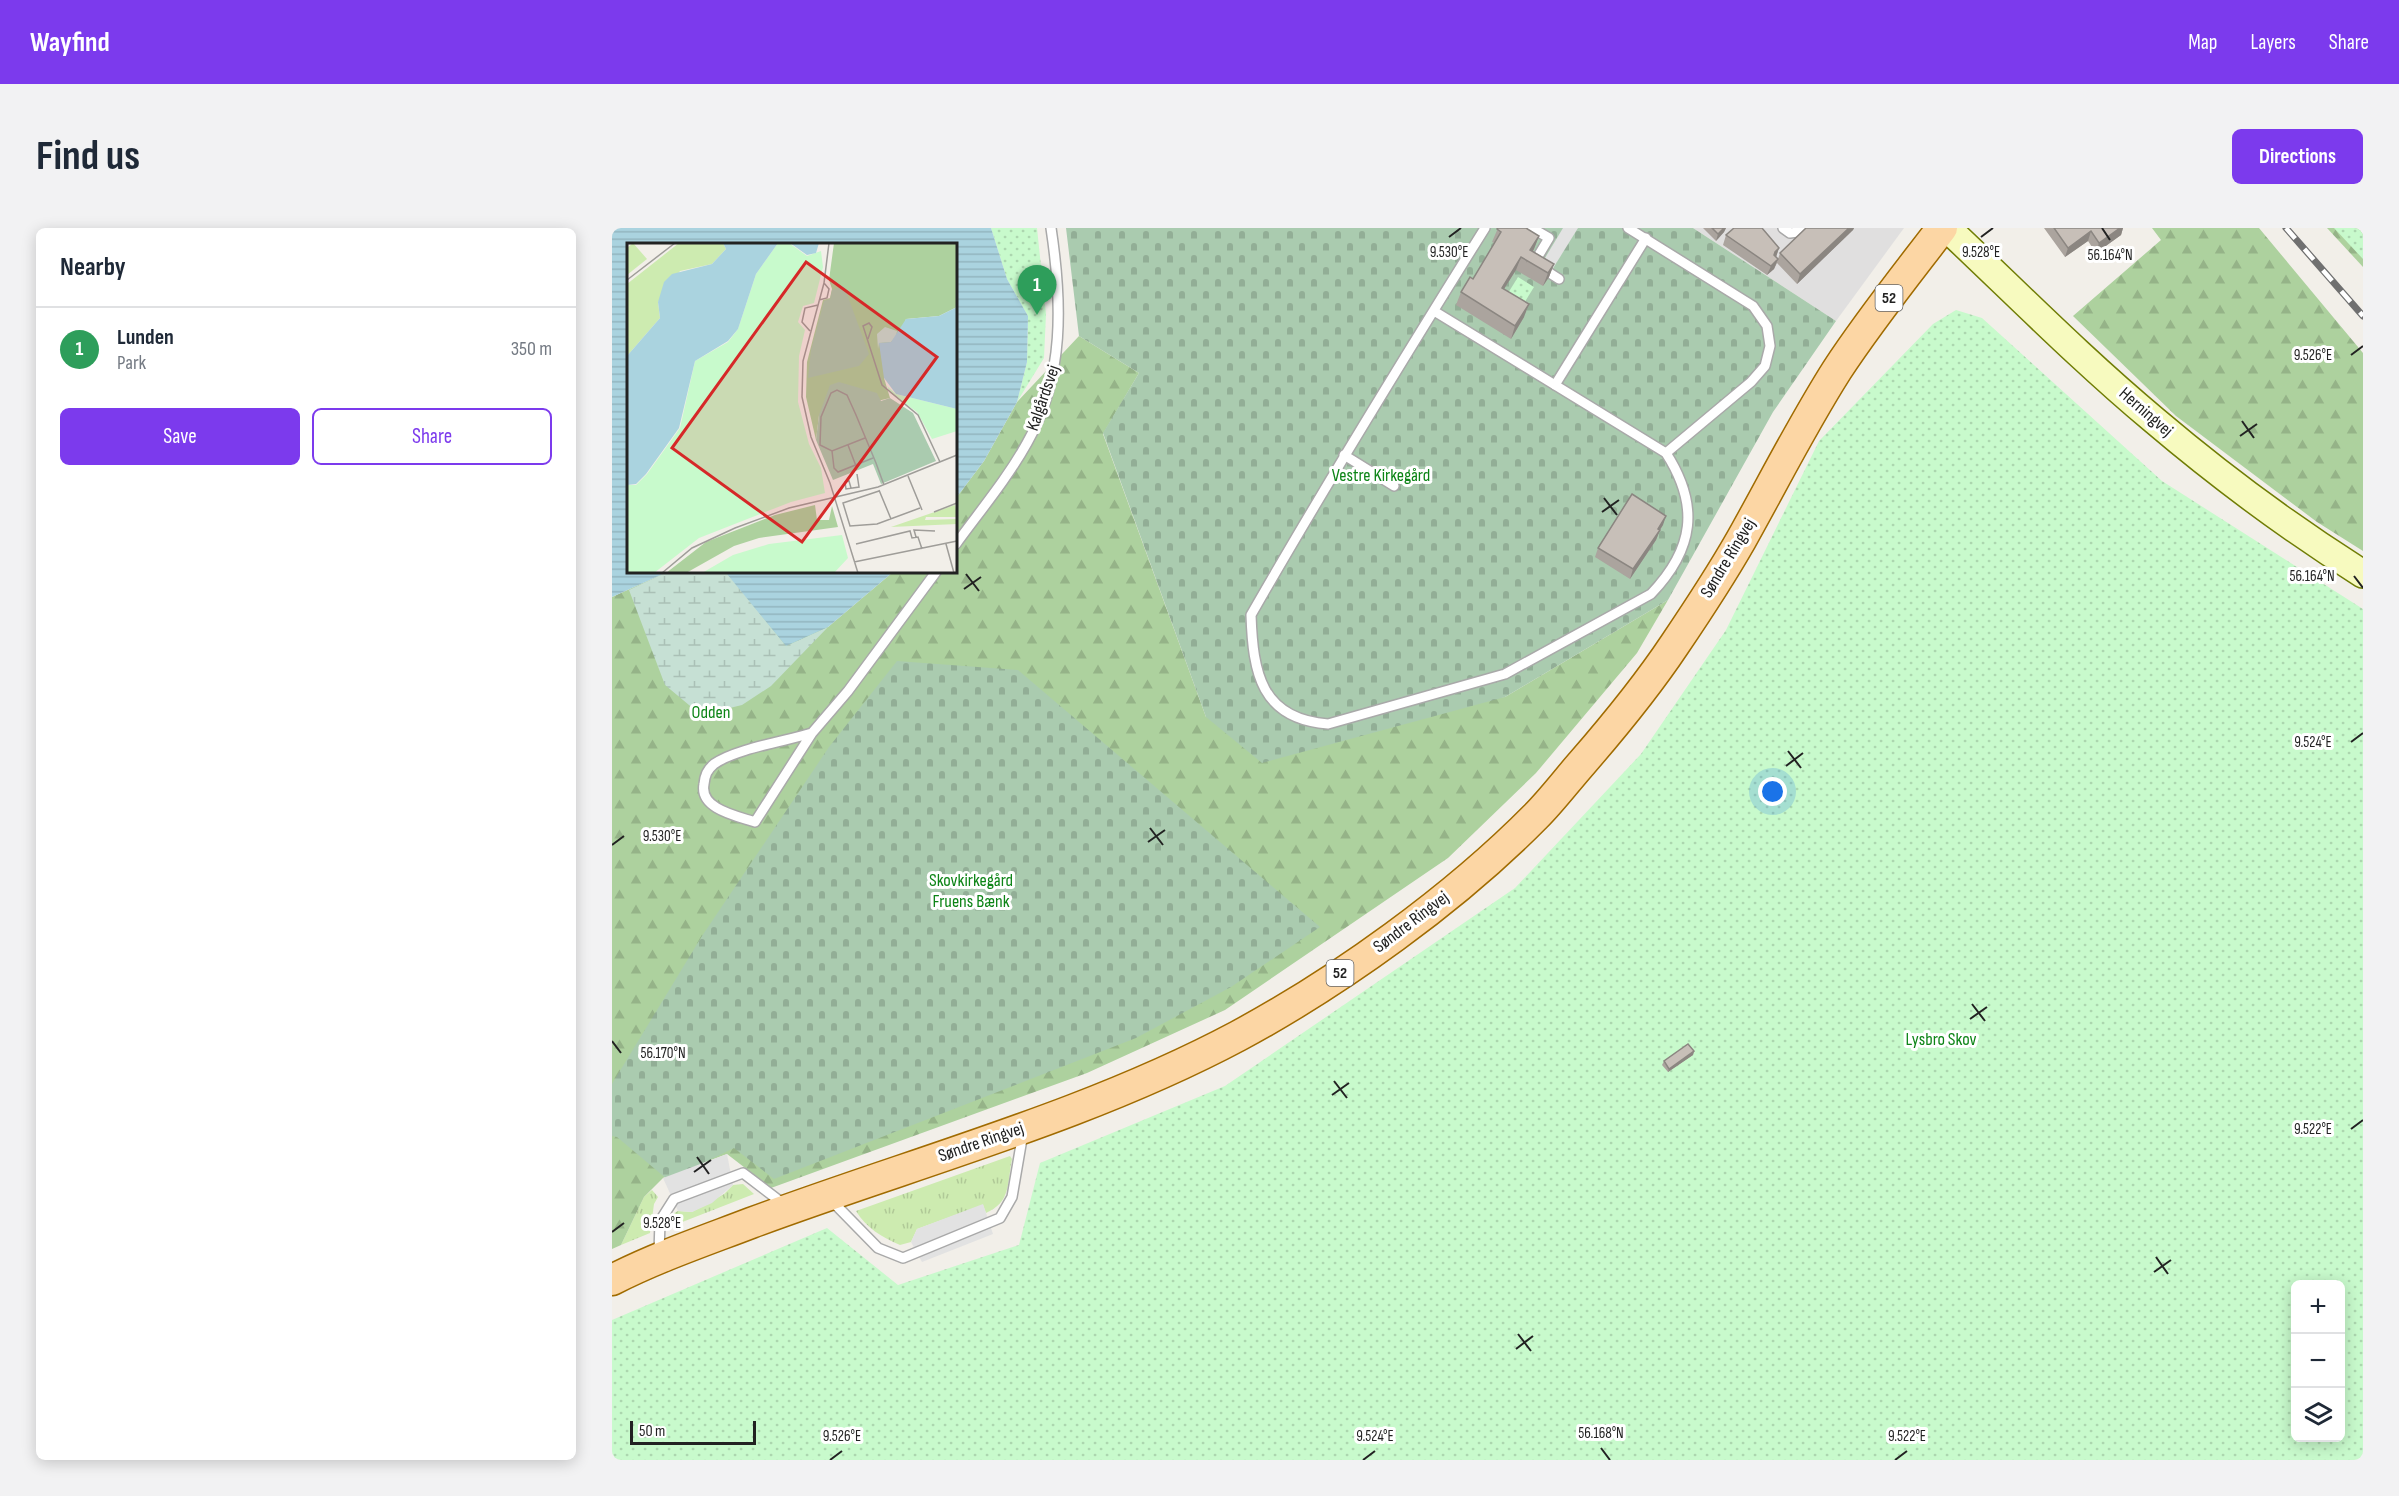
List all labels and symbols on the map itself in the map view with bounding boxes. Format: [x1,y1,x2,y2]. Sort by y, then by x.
inset map [627,243,957,573]
text: 9.530°E [1430,243,1468,262]
text: 9.528°E [1962,243,2000,262]
text: 56.164°N [2087,246,2133,265]
pin: 1 [1018,266,1056,315]
road number: 52 [1876,285,1902,311]
text: 9.526°E [2294,346,2332,365]
street label: Kalgårdsvej [1022,362,1064,434]
street label: Herningvej [2115,383,2177,441]
park label: Vestre Kirkegård [1332,465,1430,486]
street label: Søndre Ringvej [1696,514,1760,602]
text: 56.164°N [2289,567,2335,586]
park label: Odden [692,702,730,723]
text: 9.524°E [2294,733,2332,752]
your location [1758,777,1787,806]
text: 9.530°E [643,827,681,846]
park label: Skovkirkegård Fruens Bænk [929,870,1013,912]
street label: Søndre Ringvej [1369,887,1453,957]
road number: 52 [1326,960,1354,986]
park label: Lysbro Skov [1906,1029,1976,1050]
text: 56.170°N [640,1044,686,1063]
street label: Søndre Ringvej [936,1118,1026,1166]
text: 9.522°E [2294,1120,2332,1139]
text: 9.528°E [643,1214,681,1233]
scale bar [630,1418,756,1446]
text: 56.168°N [1578,1424,1624,1443]
text: 9.526°E [823,1427,861,1446]
text: 9.524°E [1356,1427,1394,1446]
text: 9.522°E [1888,1427,1926,1446]

